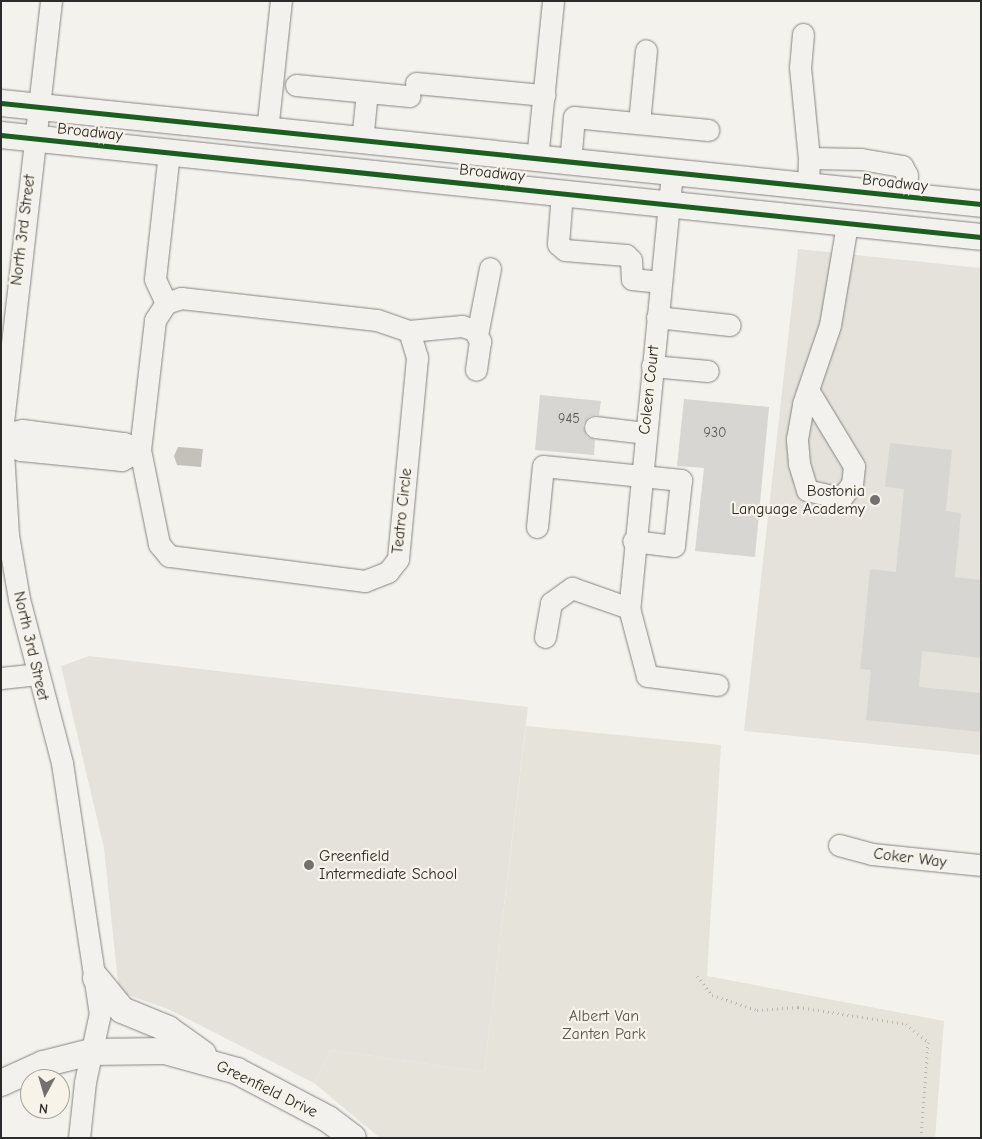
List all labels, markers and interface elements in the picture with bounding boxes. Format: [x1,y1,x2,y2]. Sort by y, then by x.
street label: Broadway [56,119,124,145]
street label: Broadway [458,160,526,186]
street label: Broadway [861,170,929,196]
street label: North 3rd Street [7,173,39,287]
street label: Coleen Court [635,345,663,435]
house number: 945 [558,411,580,427]
house number: 930 [703,425,727,441]
street label: Teatro Circle [388,467,416,555]
place label: Bostonia Language Academy [731,481,865,519]
marker: Bostonia Language Academy [869,494,881,506]
street label: North 3rd Street [9,589,53,703]
street label: Coker Way [872,844,948,872]
place label: Greenfield Intermediate School [319,846,457,884]
marker: Greenfield Intermediate School [303,859,315,871]
park label: Albert Van Zanten Park [562,1006,646,1044]
street label: Greenfield Drive [213,1056,321,1122]
north arrow [20,1069,70,1119]
text: N [38,1099,49,1117]

